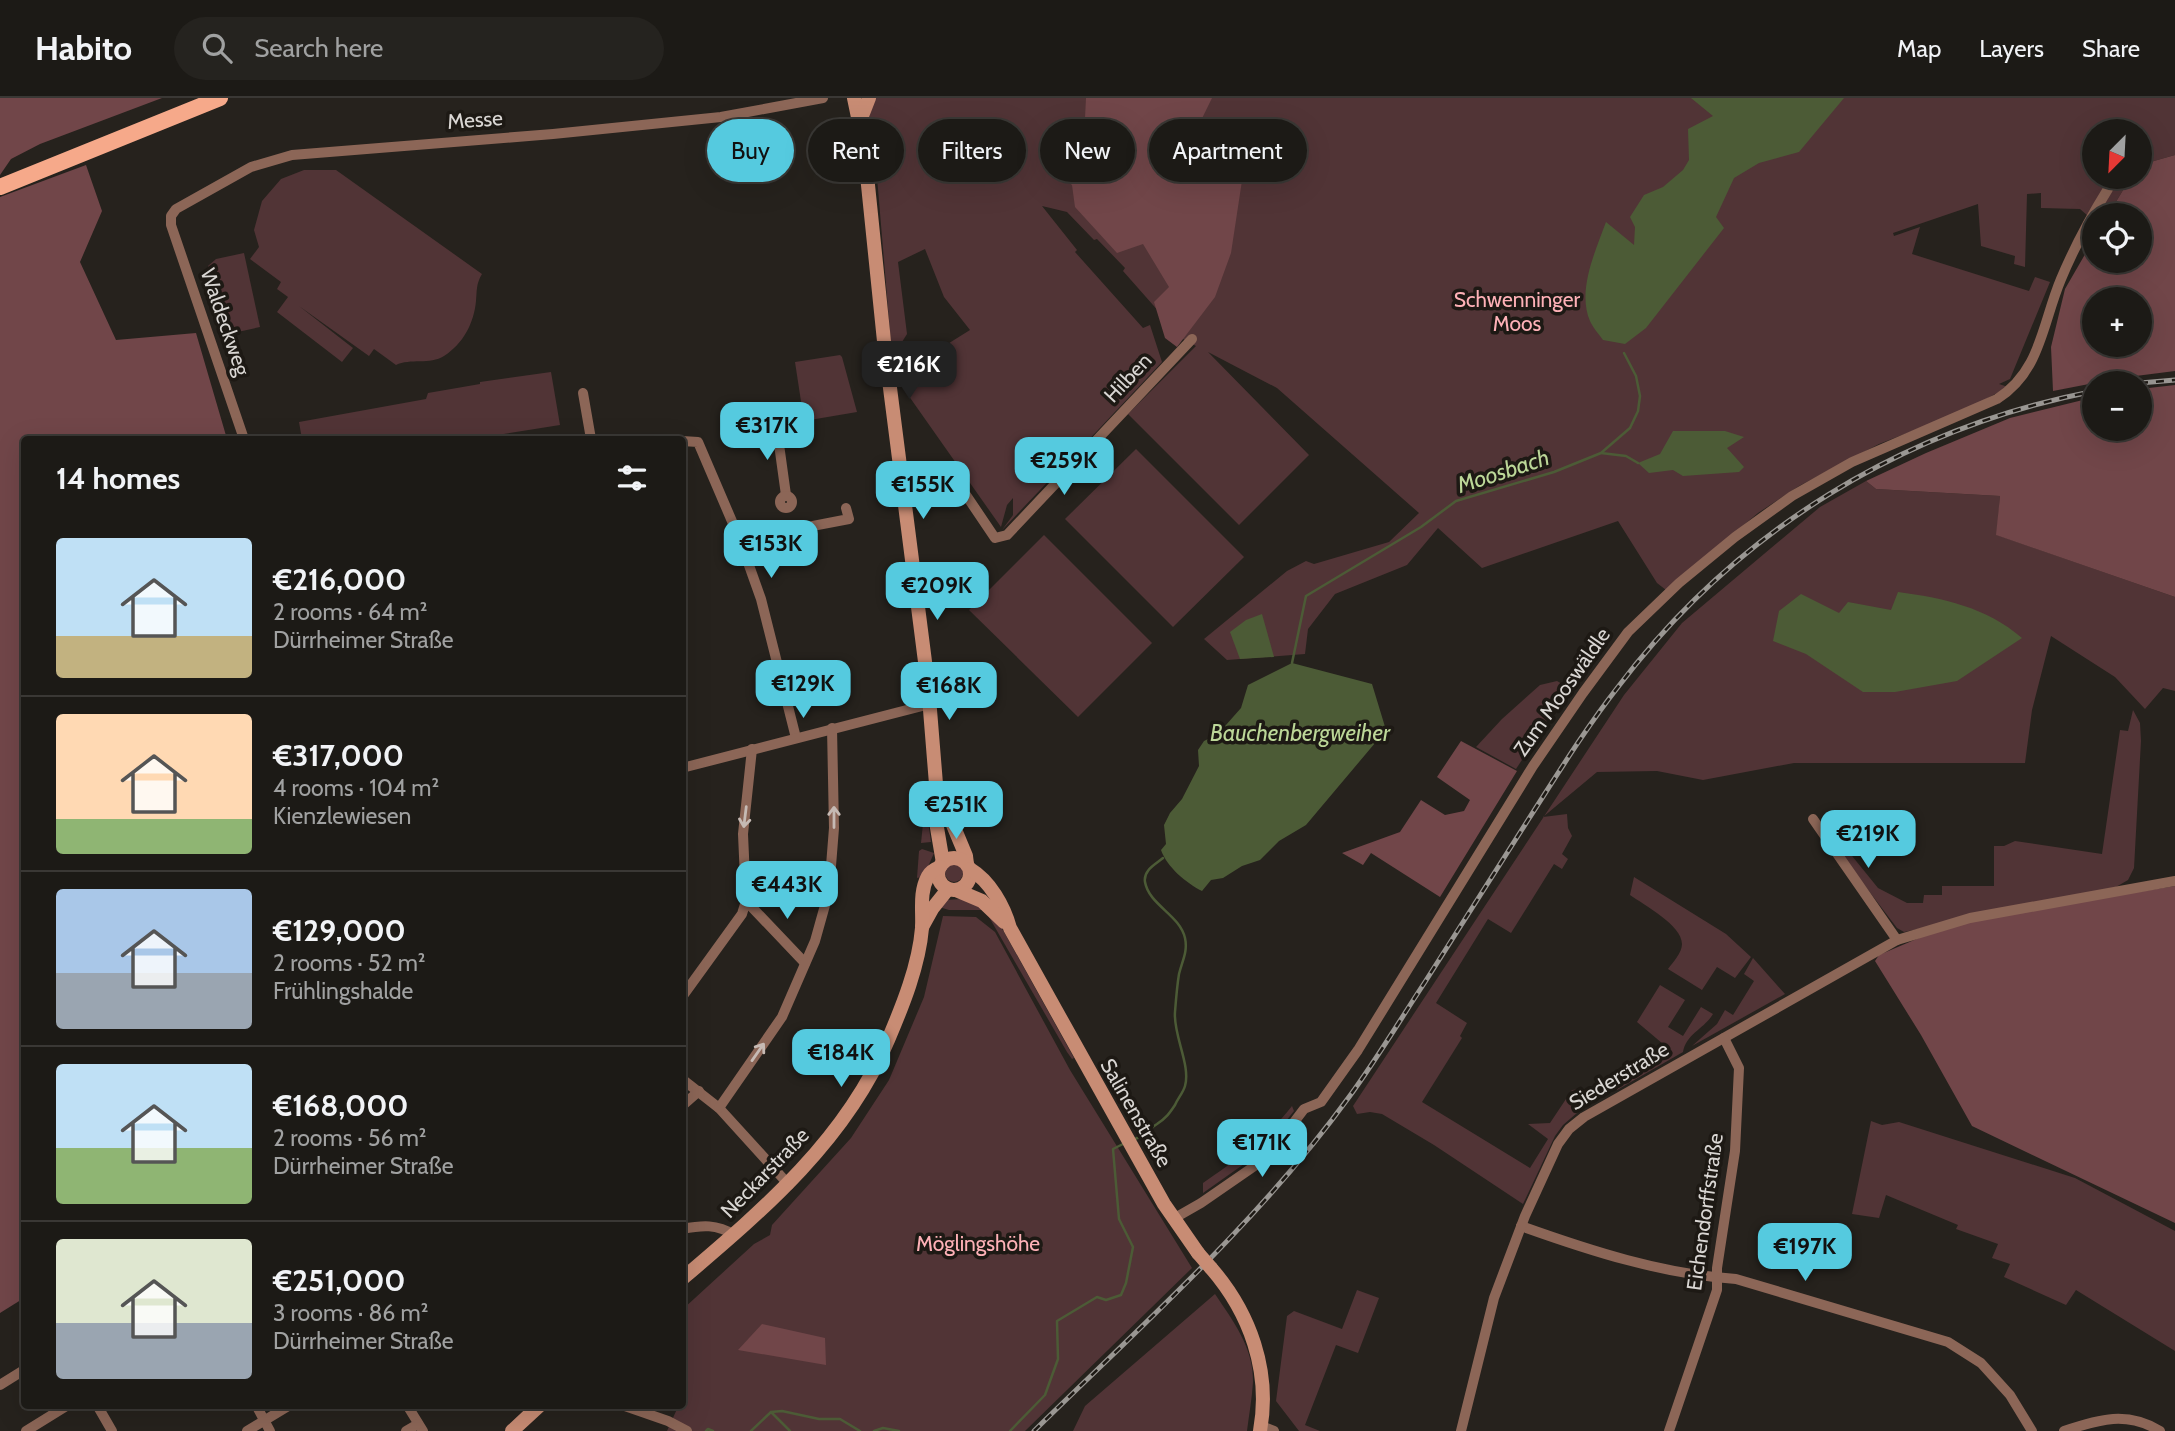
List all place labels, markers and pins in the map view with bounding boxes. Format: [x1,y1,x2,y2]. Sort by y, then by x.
pin: €216K [860,342,958,401]
pin: €317K [718,402,816,462]
pin: €259K [1015,438,1113,497]
pin: €155K [874,462,972,521]
pin: €153K [722,520,820,580]
pin: €209K [888,562,986,622]
pin: €129K [754,660,852,720]
pin: €168K [900,662,998,722]
pin: €251K [907,782,1005,841]
pin: €219K [1819,810,1917,870]
pin: €443K [738,862,836,921]
pin: €184K [792,1030,890,1089]
pin: €171K [1213,1119,1311,1179]
pin: €197K [1756,1224,1854,1283]

